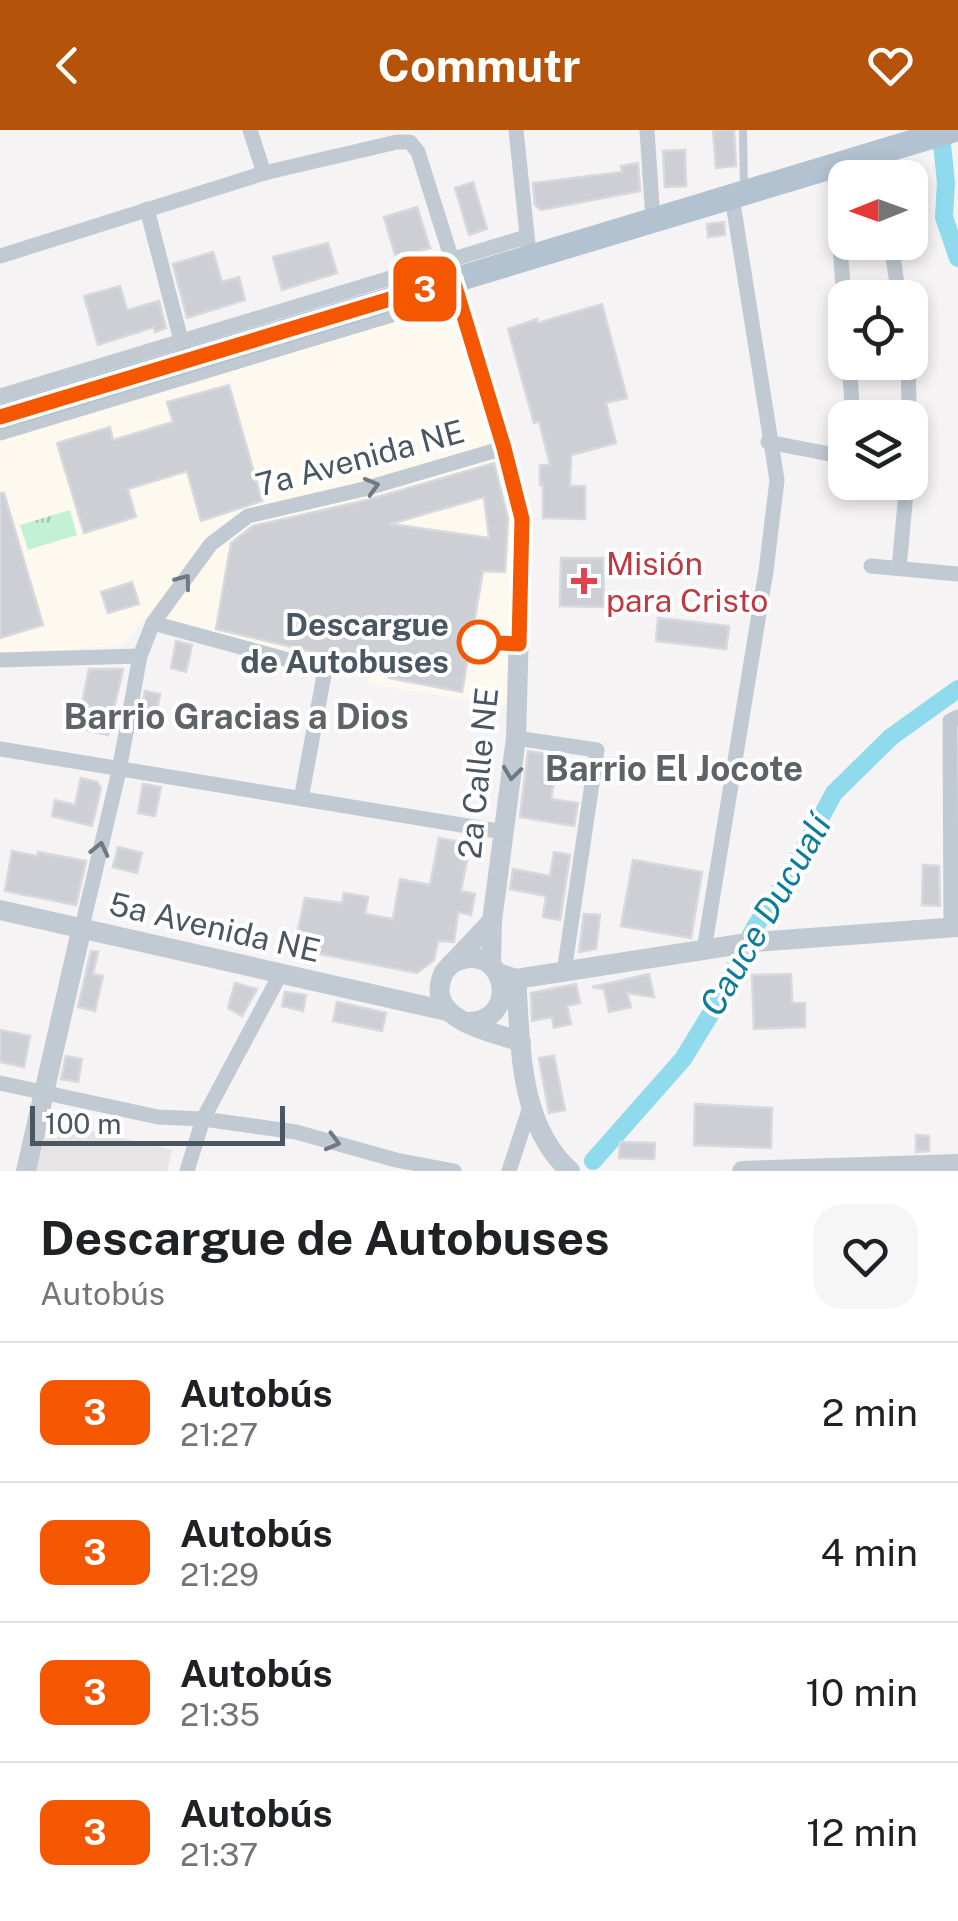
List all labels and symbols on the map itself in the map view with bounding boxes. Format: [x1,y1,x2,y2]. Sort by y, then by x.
north arrow [828,160,928,260]
line badge: 3 [392,256,458,322]
street label: 7a Avenida NE [252,412,468,504]
one-way arrow [362,477,380,498]
place label: Misión para Cristo [606,545,768,619]
marker: Misión para Cristo [571,568,597,594]
one-way arrow [172,574,189,592]
place label: Descargue de Autobuses [240,606,449,680]
marker: Descargue de Autobuses [458,621,500,663]
street label: 2a Calle NE [451,686,505,860]
district label: Barrio Gracias a Dios [63,696,409,737]
district label: Barrio El Jocote [545,748,803,789]
one-way arrow [502,765,523,782]
water label: Cauce Ducualí [691,804,841,1023]
one-way arrow [88,841,109,858]
street label: 5a Avenida NE [106,885,324,969]
scale bar [30,1101,285,1146]
one-way arrow [324,1131,341,1152]

